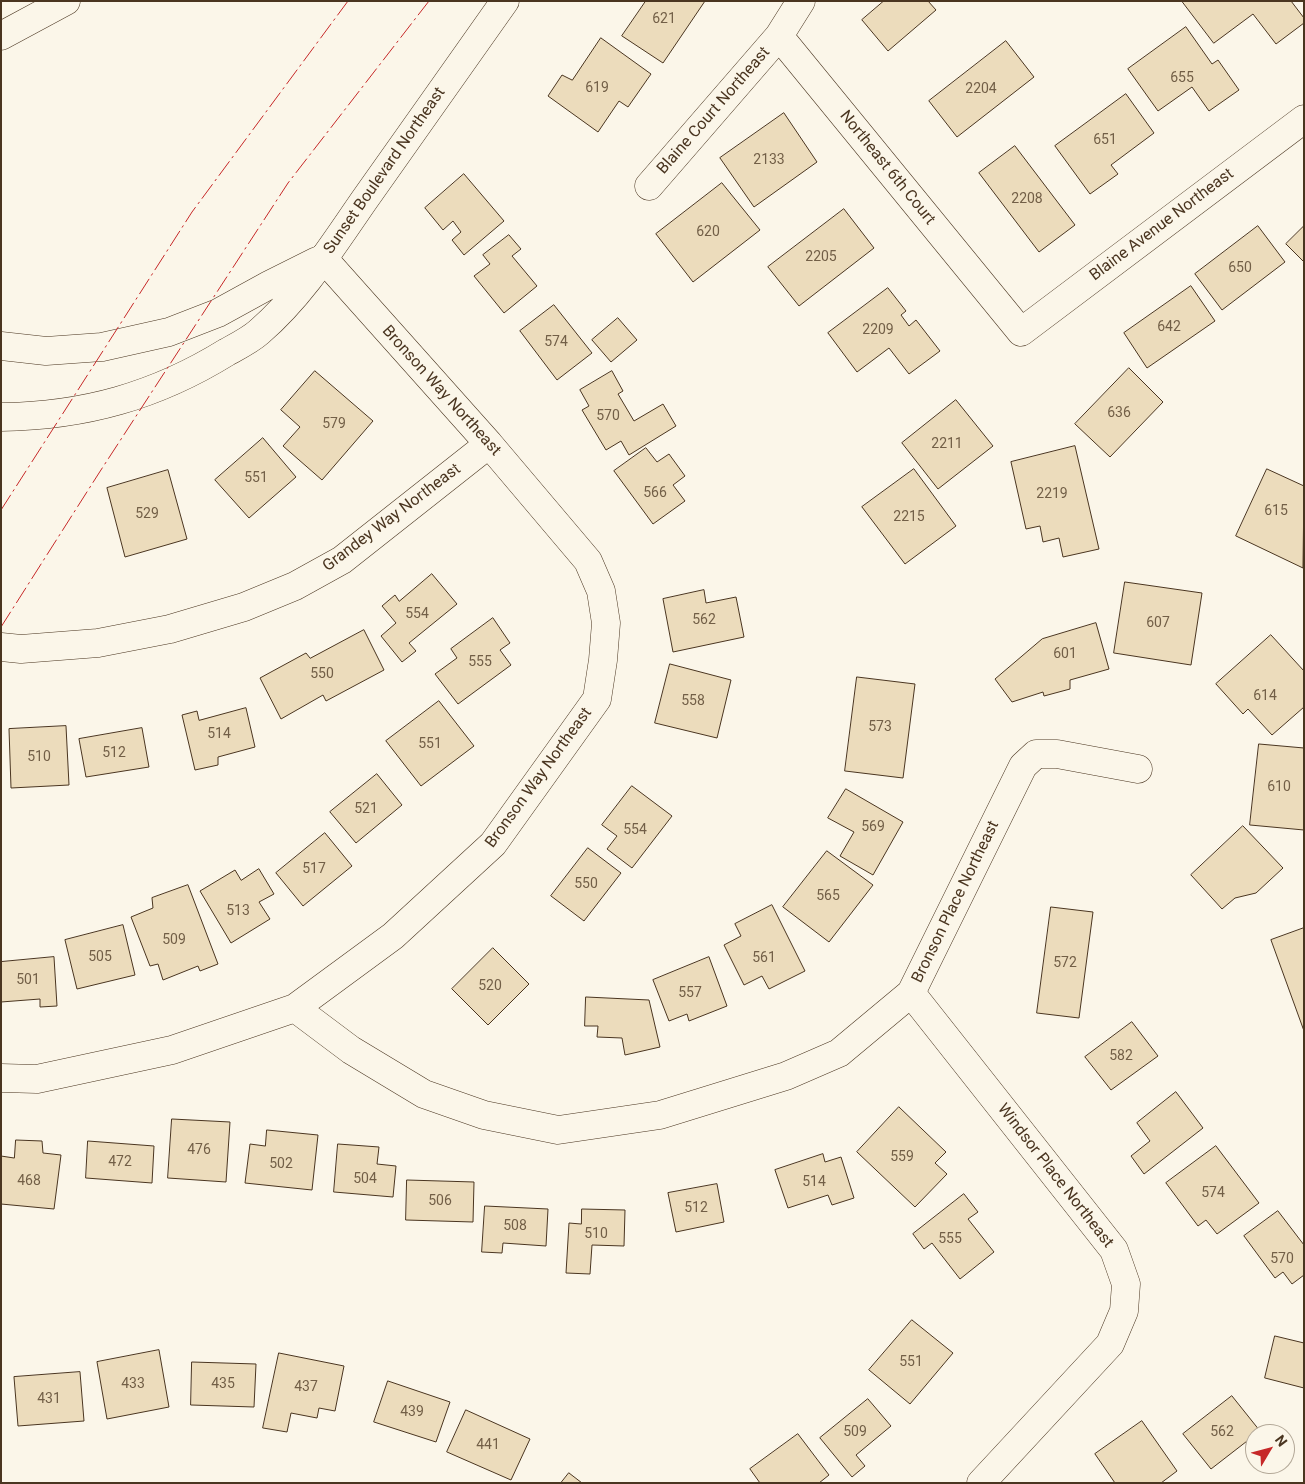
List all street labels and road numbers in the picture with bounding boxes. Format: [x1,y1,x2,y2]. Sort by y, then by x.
street label: Blaine Court Northeast [654,43,774,179]
street label: Sunset Boulevard Northeast [320,84,450,258]
street label: Northeast 6th Court [835,107,939,229]
street label: Blaine Avenue Northeast [1086,165,1238,285]
street label: Bronson Way Northeast [377,322,505,460]
street label: Grandey Way Northeast [319,460,465,576]
street label: Bronson Way Northeast [482,704,596,852]
street label: Bronson Place Northeast [908,818,1004,986]
street label: Windsor Place Northeast [993,1100,1117,1252]

